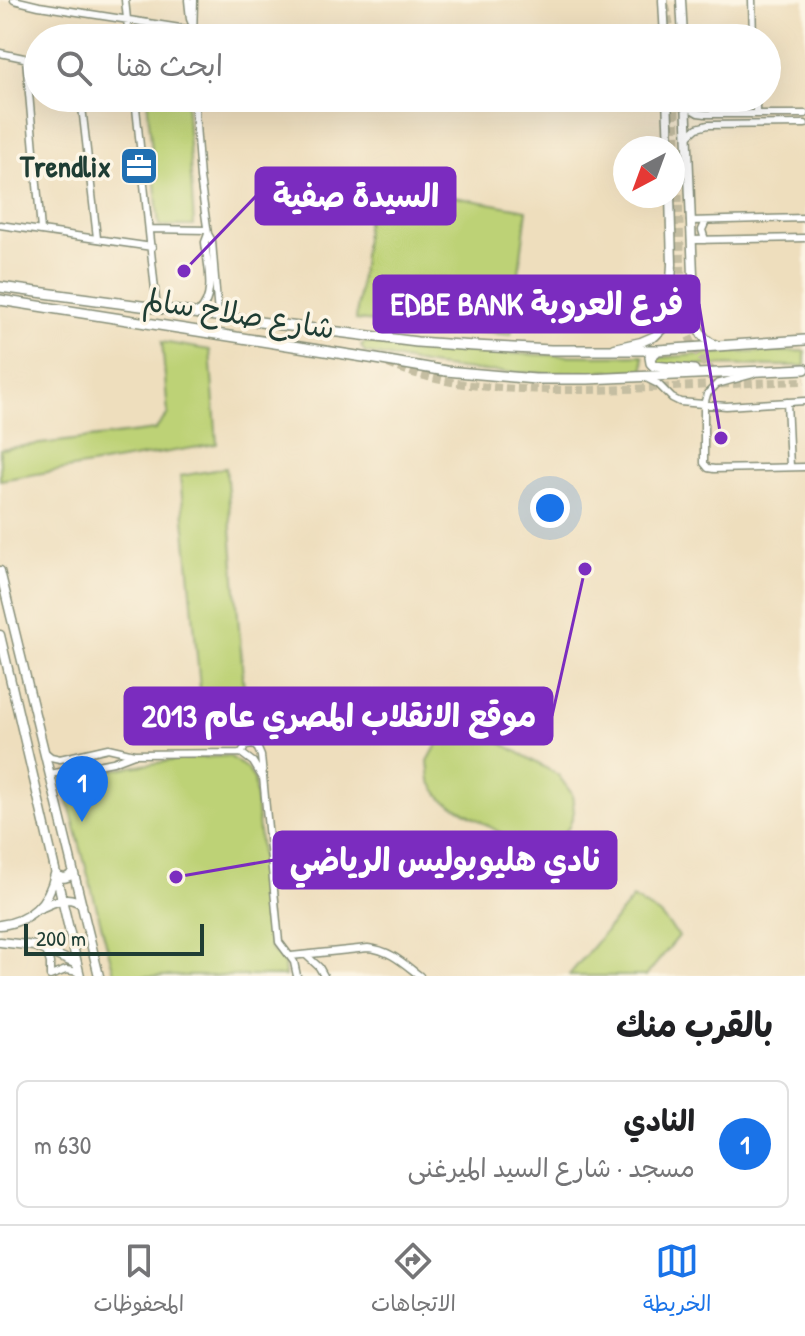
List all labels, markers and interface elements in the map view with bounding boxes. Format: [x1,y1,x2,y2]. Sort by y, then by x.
search box [24,24,781,112]
text: ابحث هنا [116,45,223,85]
icon: search [52,46,96,90]
north arrow [613,136,685,208]
office icon: Trendlix [118,145,160,187]
place label: Trendlix [19,146,111,186]
callout: السيدة صفية [256,168,455,224]
text: السيدة صفية [273,174,439,217]
callout: EDBE BANK فرع العروبة [374,276,699,332]
street label: شارع صلاح سالم [140,278,337,352]
text: EDBE BANK فرع العروبة [391,282,683,326]
your location [530,488,570,528]
callout: موقع الانقلاب المصري عام 2013 [125,688,552,744]
text: موقع الانقلاب المصري عام 2013 [142,694,536,740]
pin: 1 [56,756,108,822]
callout: نادي هليوبوليس الرياضي [274,832,616,888]
text: نادي هليوبوليس الرياضي [290,838,600,889]
scale bar [24,920,204,956]
text: 200 m [36,923,86,953]
text: بالقرب منك [616,1002,773,1048]
text: النادي [623,1100,695,1140]
text: 630 m [34,1127,91,1162]
text: 1 [740,1127,750,1162]
text: مسجد · شارع السيد الميرغنى [408,1150,695,1185]
tab: المحفوظات [93,1239,184,1323]
tab: الاتجاهات [371,1239,456,1323]
tab: الخريطة [643,1239,712,1323]

